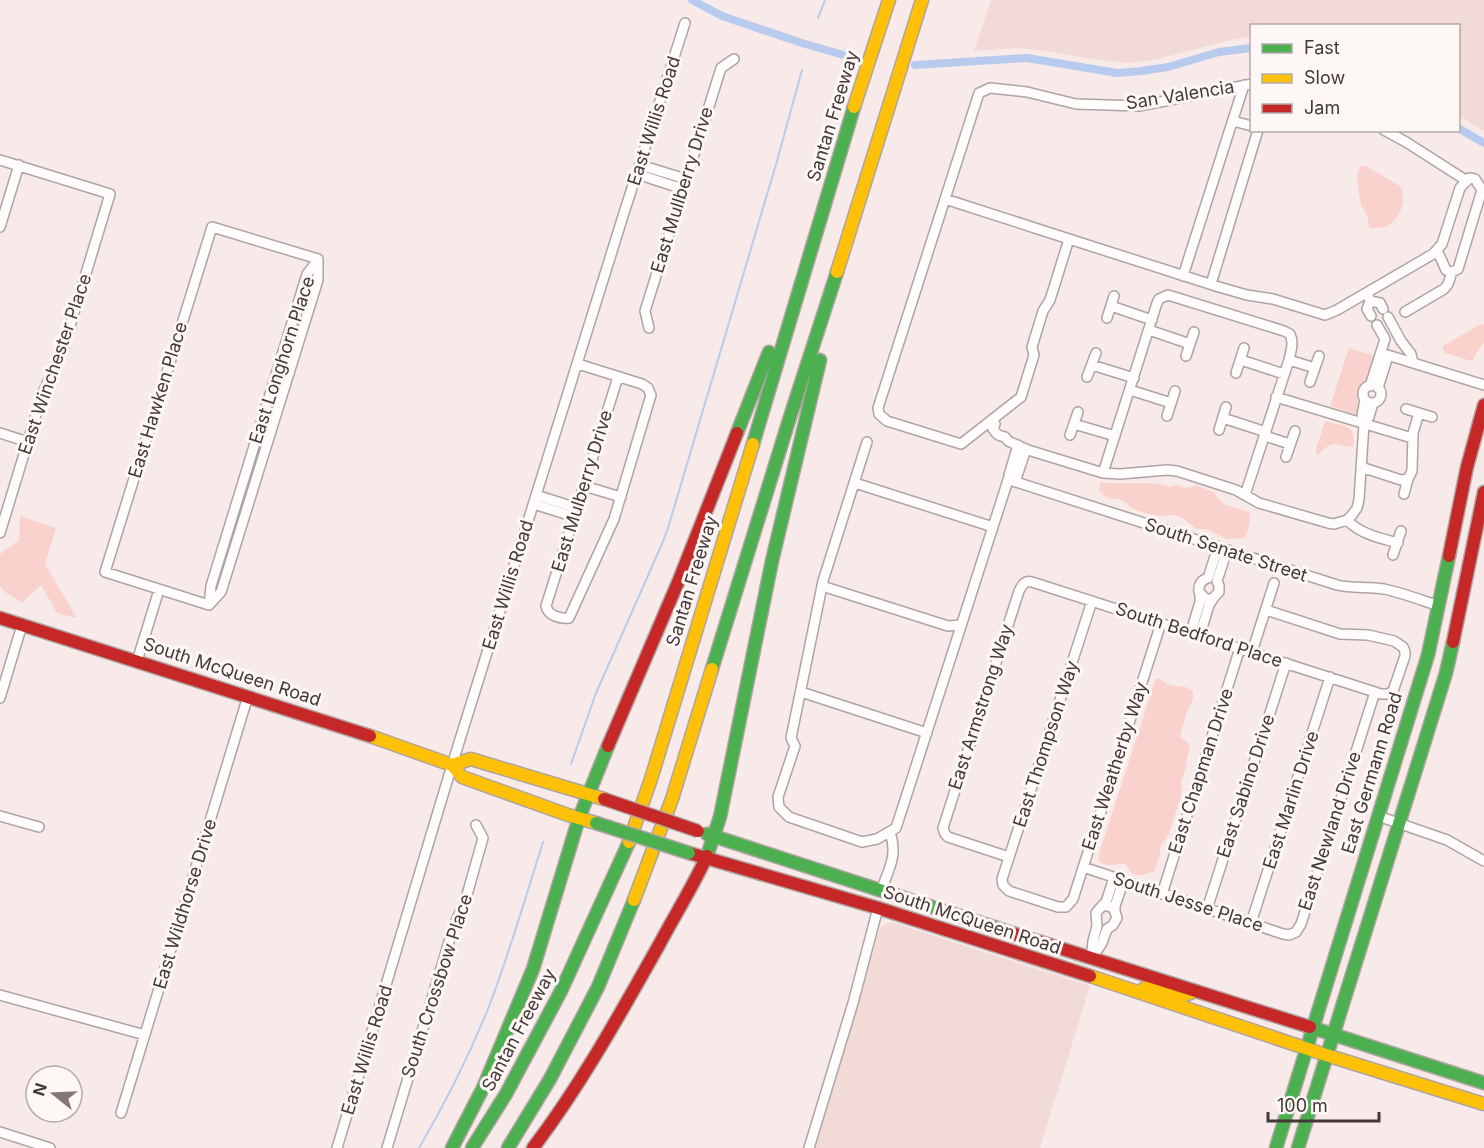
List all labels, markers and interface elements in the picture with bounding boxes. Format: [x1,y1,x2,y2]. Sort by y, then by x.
legend [1250,24,1460,132]
text: Fast [1304,37,1340,58]
street label: Santan Freeway [803,48,862,184]
street label: East Willis Road [623,54,684,188]
text: Slow [1304,67,1345,88]
street label: San Valencia [1124,76,1236,113]
text: Jam [1304,97,1340,118]
street label: East Mullberry Drive [646,104,717,275]
street label: East Winchester Place [14,271,95,457]
street label: East Longhorn Place [245,273,319,446]
street label: East Hawken Place [124,319,191,480]
street label: East Mulberry Drive [547,407,616,574]
street label: Santan Freeway [662,513,721,649]
street label: South Senate Street [1142,513,1310,586]
street label: East Willis Road [478,517,537,652]
street label: South Bedford Place [1113,598,1285,671]
street label: East Armstrong Way [944,621,1017,792]
street label: South McQueen Road [141,633,324,710]
street label: East Thompson Way [1009,658,1082,830]
street label: East Weatherby Way [1077,679,1152,853]
street label: East Chapman Drive [1164,686,1237,856]
street label: East Germann Road [1337,689,1406,856]
street label: East Sabino Drive [1212,711,1279,860]
street label: East Marlin Drive [1258,728,1323,872]
street label: East Newland Drive [1294,749,1365,913]
street label: East Wildhorse Drive [149,816,220,991]
street label: South Jesse Place [1110,867,1266,936]
street label: South McQueen Road [881,881,1064,958]
street label: South Crossbow Place [397,891,476,1080]
street label: Santan Freeway [477,965,560,1095]
street label: East Willis Road [337,982,396,1117]
north arrow [24,1064,84,1124]
text: N [28,1080,51,1098]
scale bar [1268,1085,1379,1123]
text: 100 m [1277,1095,1328,1116]

